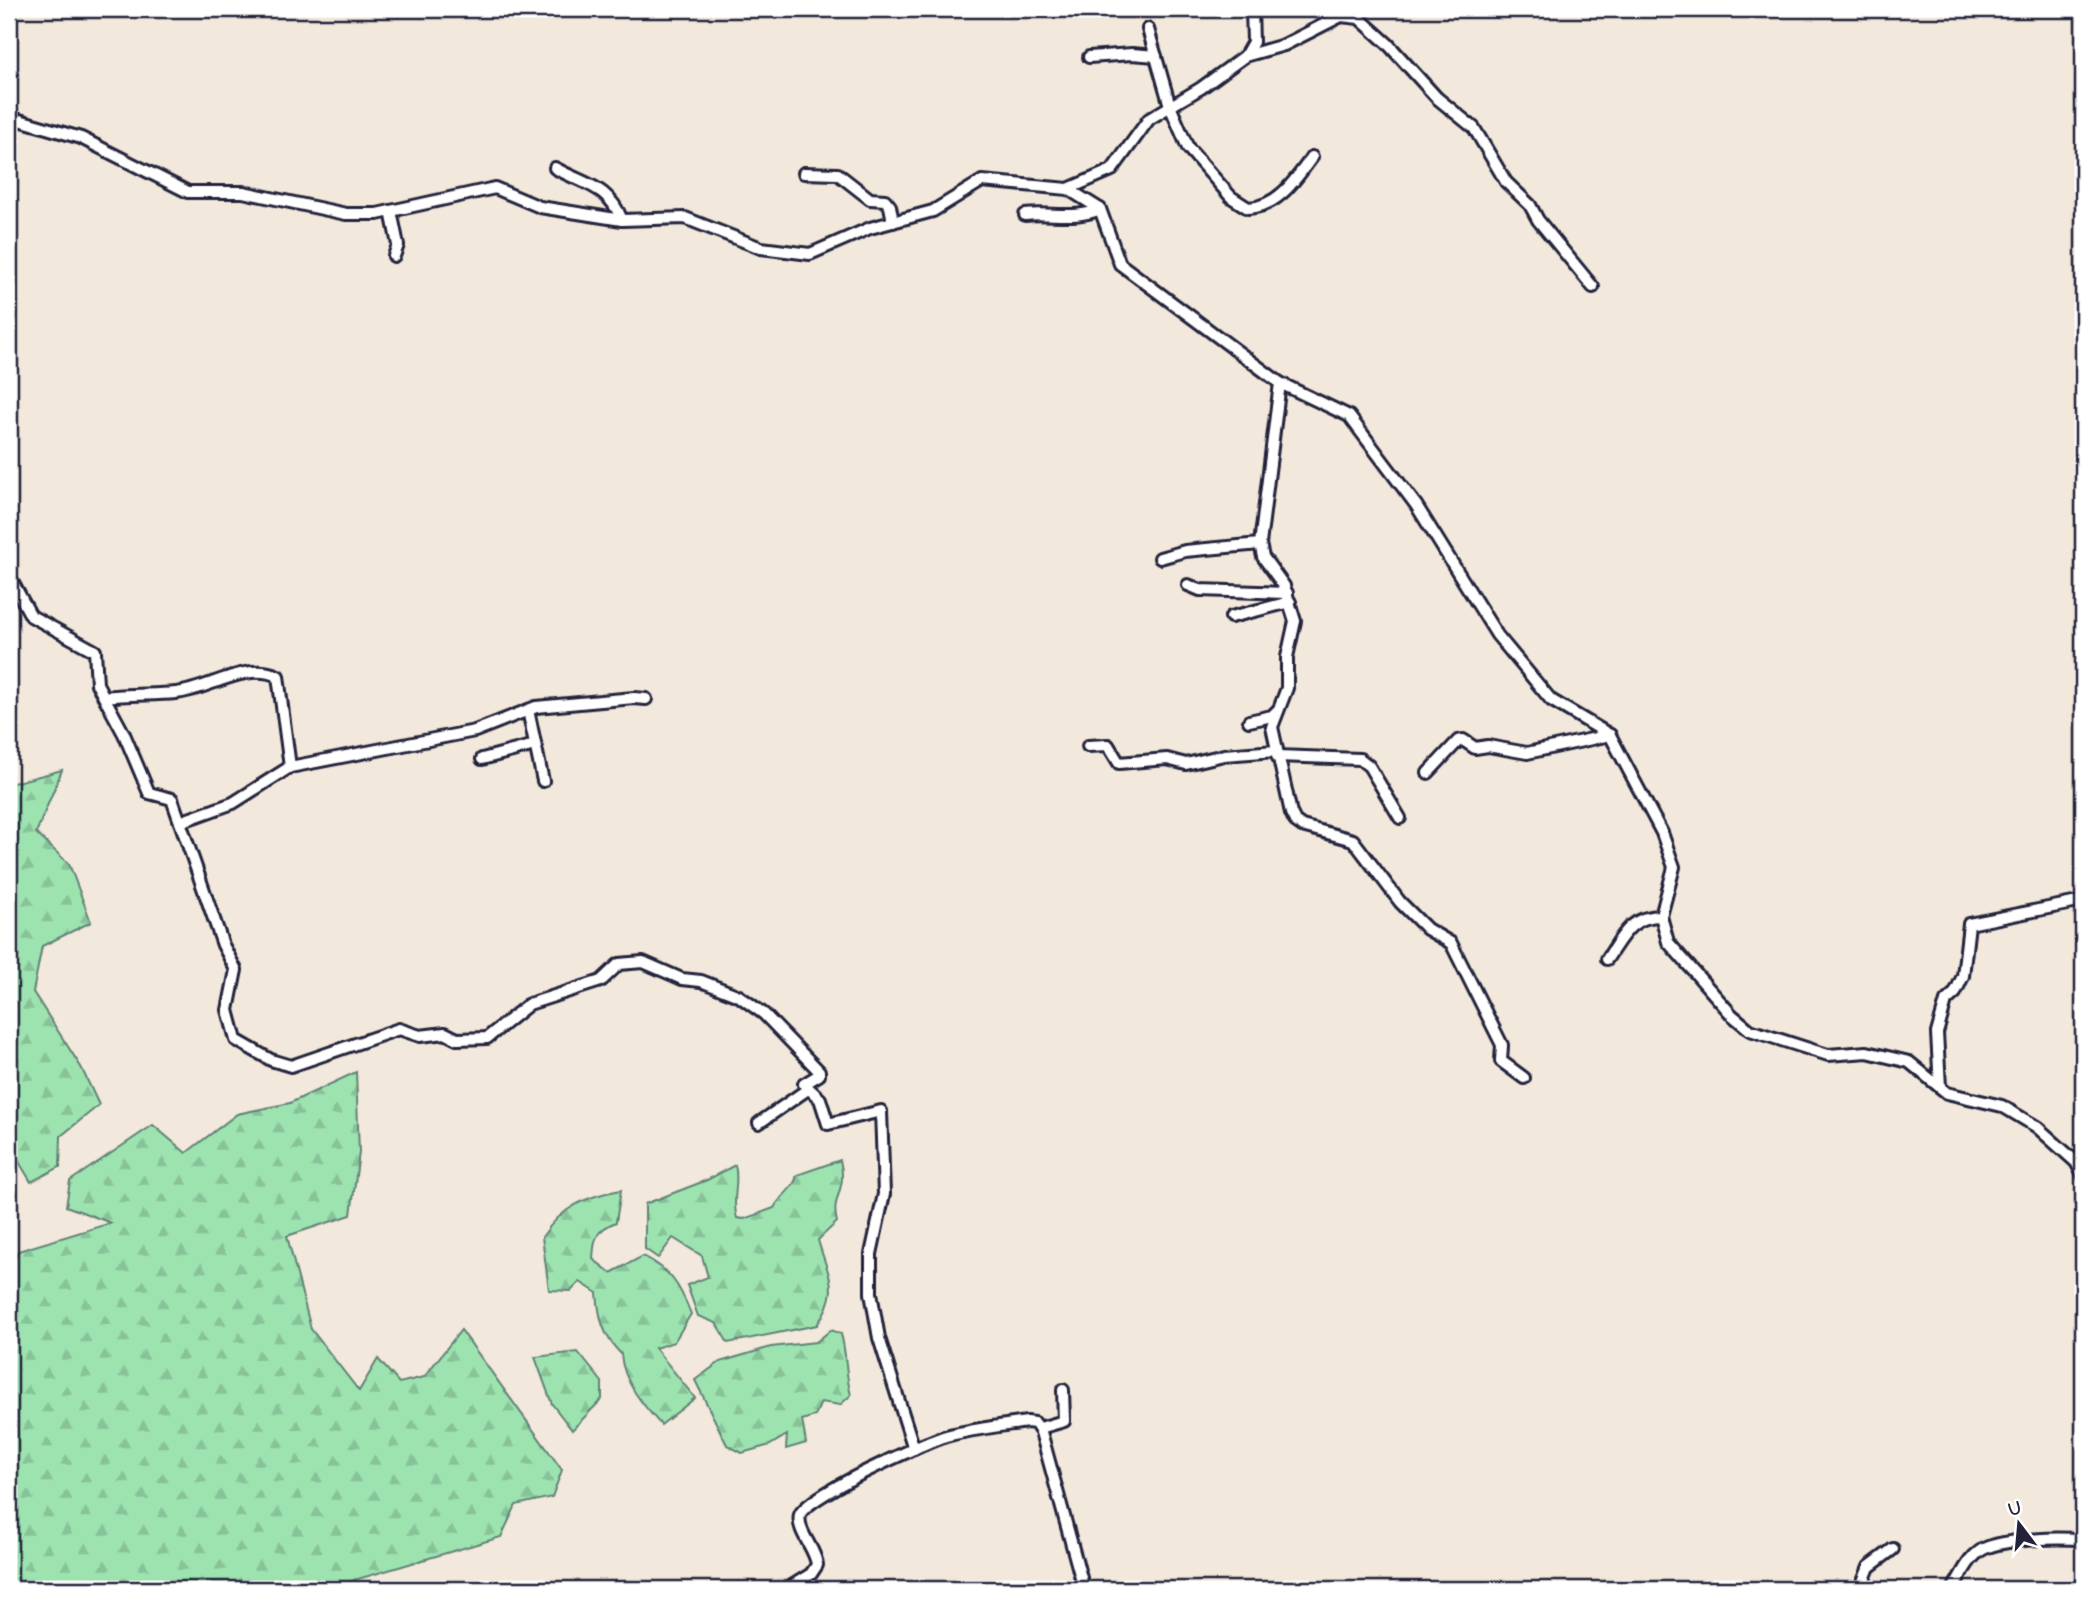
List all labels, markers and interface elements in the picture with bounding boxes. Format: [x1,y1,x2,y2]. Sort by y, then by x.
north arrow [1983,1490,2054,1560]
text: U [2005,1496,2024,1521]

